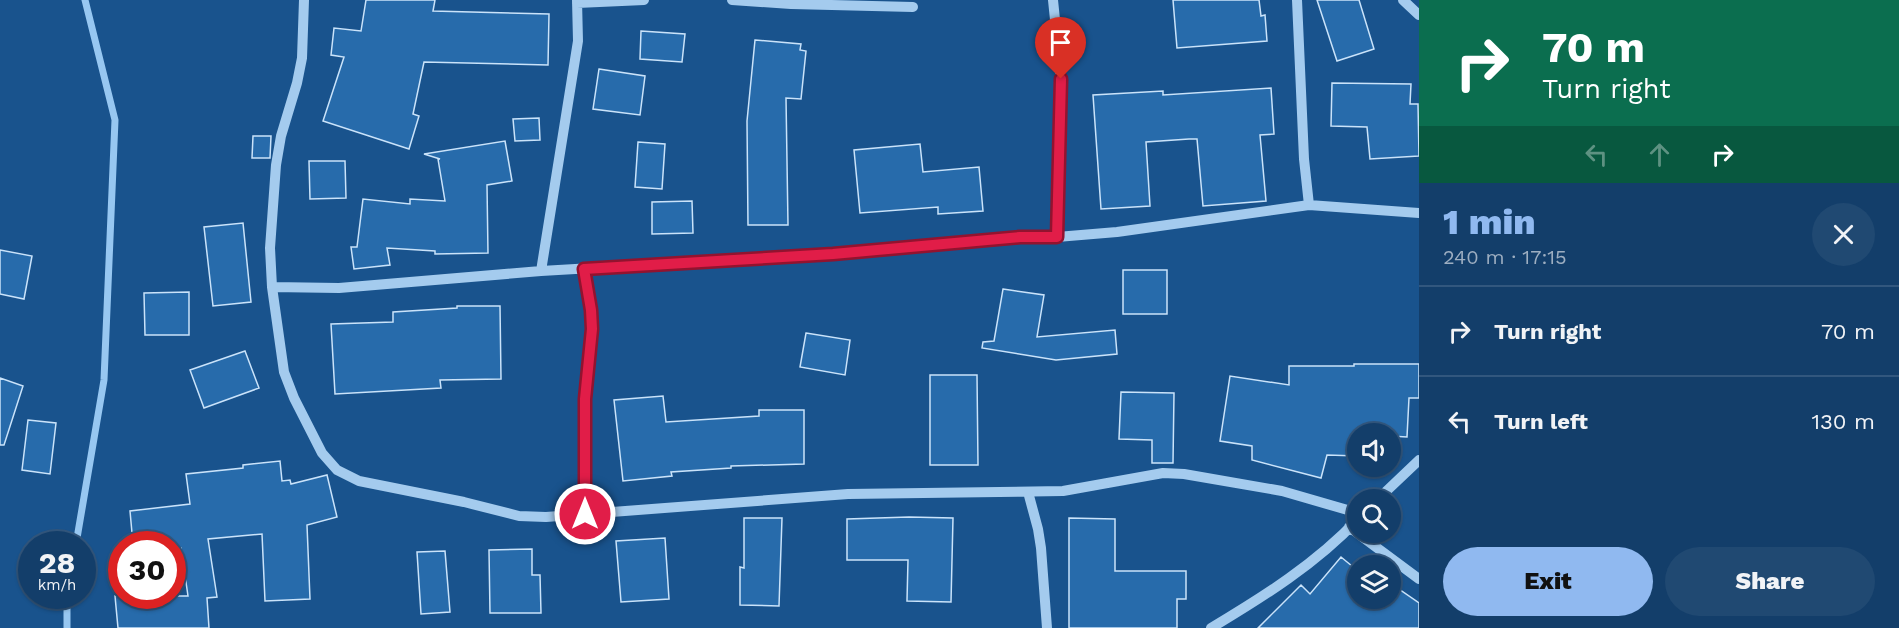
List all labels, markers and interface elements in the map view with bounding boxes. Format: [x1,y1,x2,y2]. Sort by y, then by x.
pin [1035,17,1086,79]
text: 70 m [1542,23,1645,72]
icon: right [1443,24,1521,102]
icon: arrive [1044,26,1077,59]
text: Turn right [1542,73,1671,105]
icon: left [1580,138,1613,171]
icon: ahead [1643,138,1676,171]
icon: right [1706,138,1739,171]
text: 1 min [1443,201,1536,243]
button: close [1812,203,1875,266]
text: 240 m · 17:15 [1443,245,1567,269]
icon: right [1443,315,1476,348]
text: Turn right [1494,319,1601,344]
text: 70 m [1821,319,1875,344]
icon: left [1443,405,1476,438]
text: Turn left [1494,409,1588,434]
text: 130 m [1811,409,1875,434]
map controls [1347,423,1401,609]
button: sound [1347,423,1401,477]
position arrow [553,482,617,546]
button: search [1347,489,1401,543]
speed limit sign: 30 [108,531,186,609]
text: 28 [39,545,75,580]
button: Exit [1443,547,1653,616]
button: Share [1665,547,1875,616]
button: layers [1347,555,1401,609]
text: km/h [38,576,76,594]

